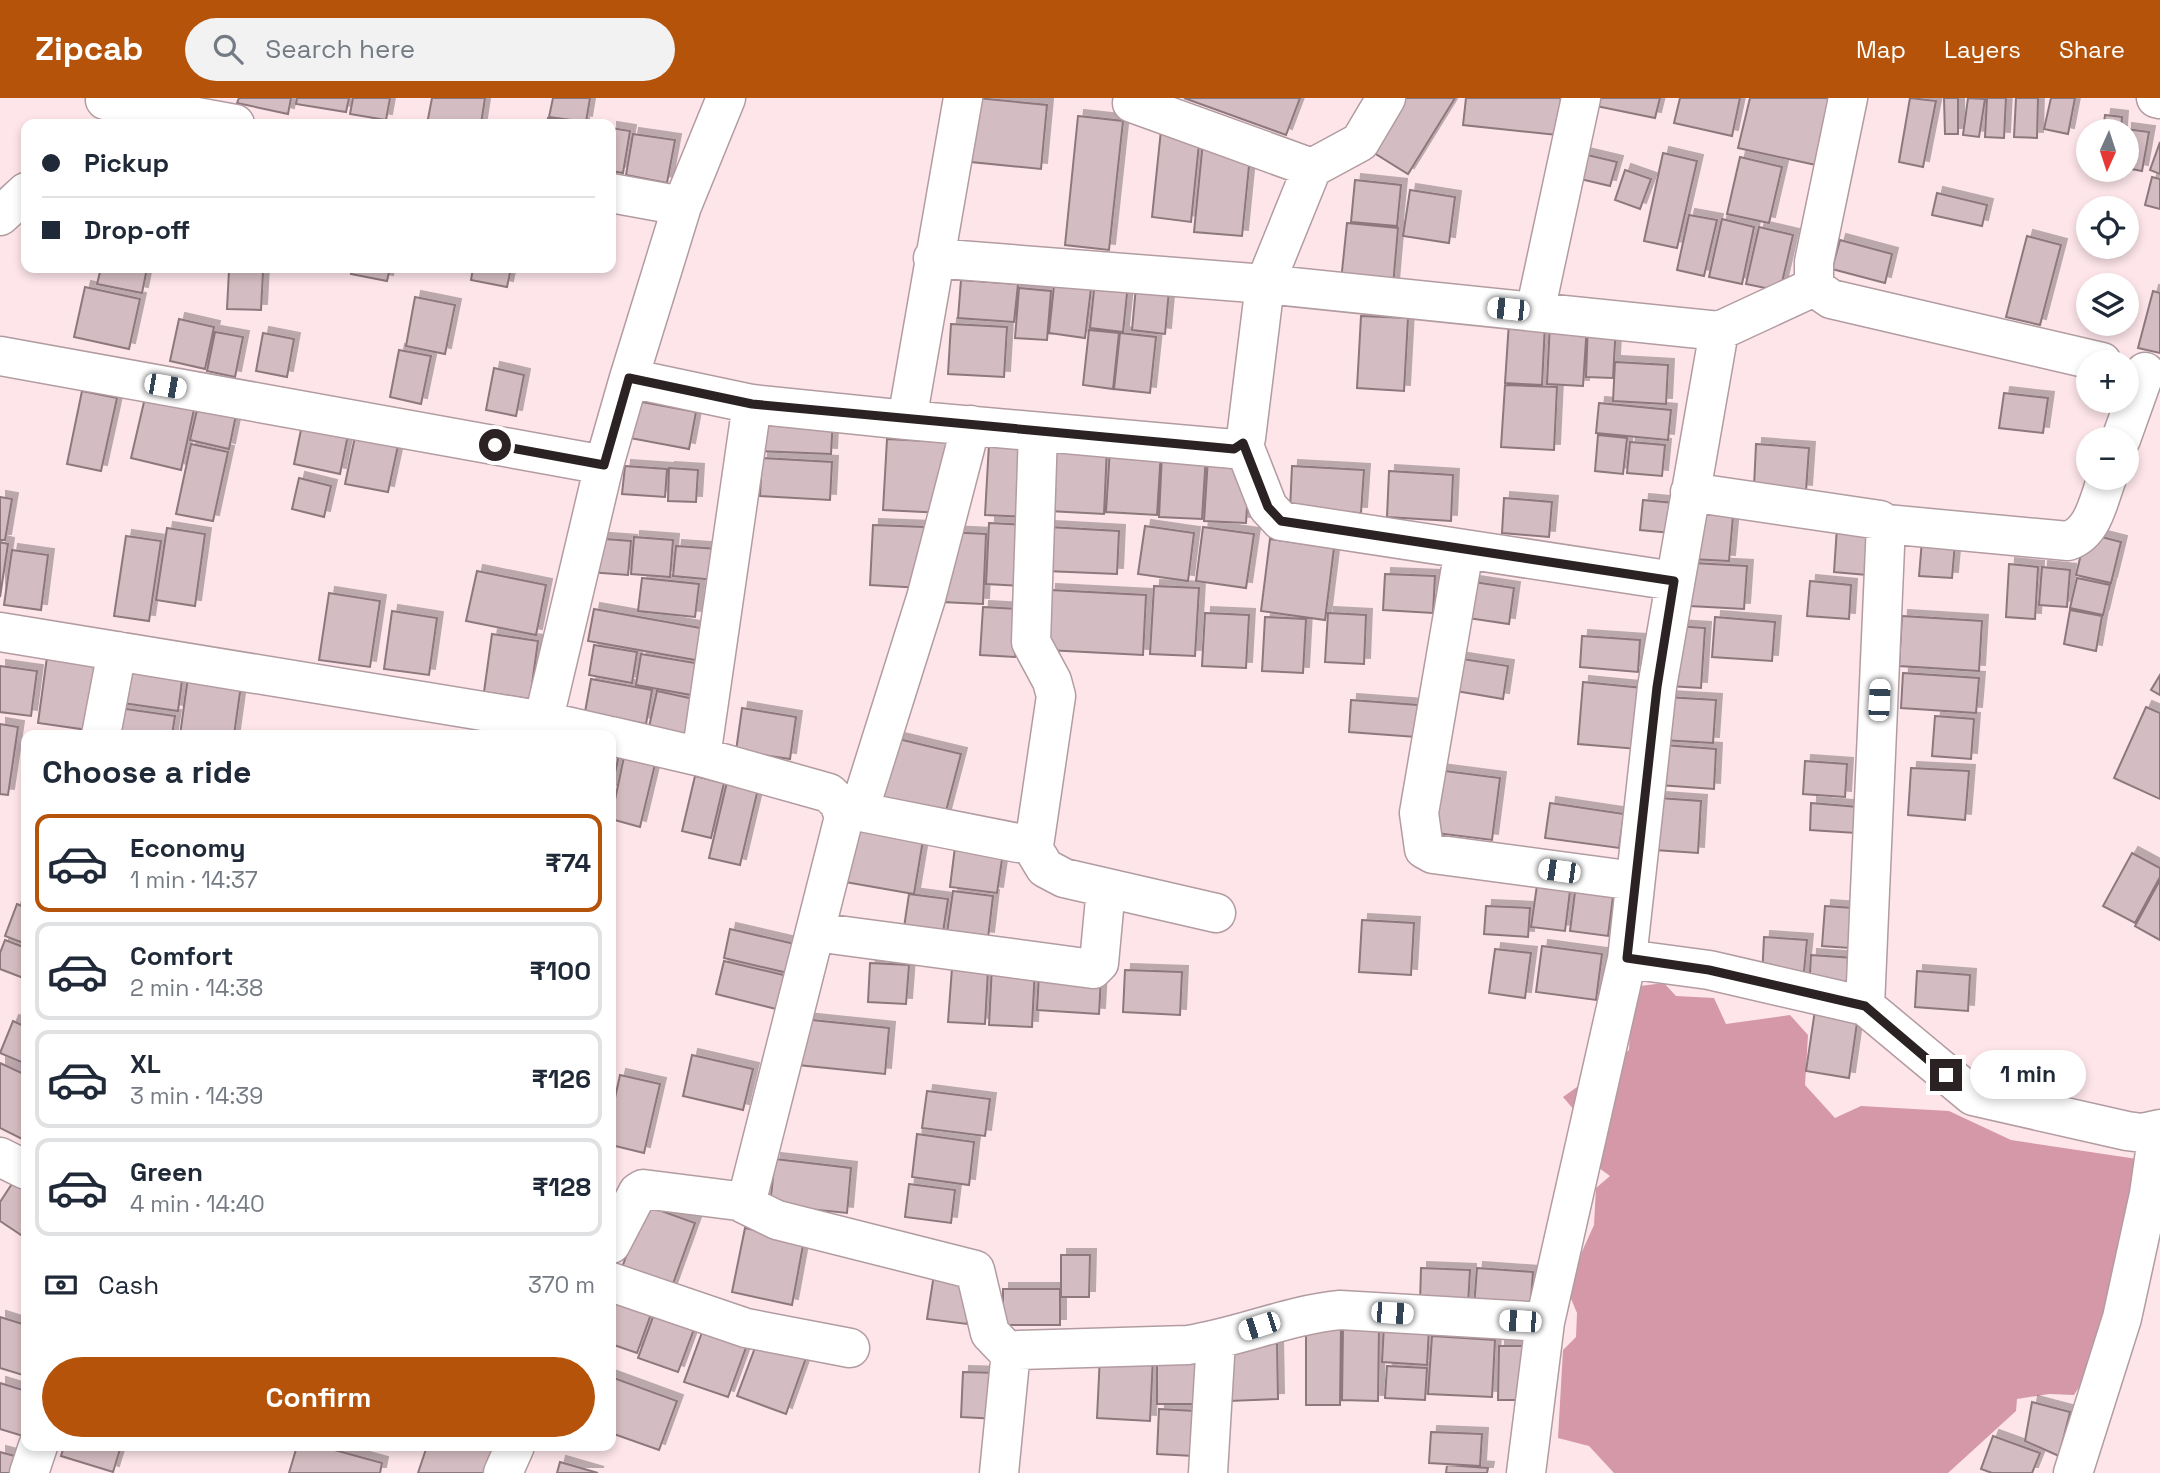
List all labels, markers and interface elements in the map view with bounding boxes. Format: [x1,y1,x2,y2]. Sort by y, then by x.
search box [185,18,675,81]
text: Zipcab [35,28,143,70]
icon: search [209,30,247,68]
text: Search here [265,32,415,66]
text: Map [1856,34,1906,65]
text: Layers [1944,34,2021,65]
text: Share [2059,34,2125,65]
north arrow [2076,119,2138,182]
map controls [2076,119,2139,490]
text: Pickup [84,146,169,180]
button: locate [2076,196,2139,259]
text: Drop-off [84,213,190,247]
button: layers [2076,273,2139,336]
car [1487,296,1530,322]
button: + [2076,350,2139,413]
car [143,372,188,400]
button: − [2076,427,2139,490]
route start [479,429,511,461]
car [1868,678,1891,722]
text: Choose a ride [42,752,252,792]
text: Economy [130,831,246,865]
icon: car [46,832,109,895]
text: ₹74 [545,846,591,880]
car [1537,858,1582,884]
text: 1 min · 14:37 [130,865,258,895]
text: Comfort [130,939,233,973]
icon: car [46,940,109,1003]
text: ₹100 [529,954,591,988]
text: 2 min · 14:38 [130,973,263,1003]
text: XL [130,1047,161,1081]
icon: car [46,1048,109,1111]
callout: 1 min [1970,1051,2086,1100]
route end [1930,1059,1962,1091]
text: 1 min [2000,1059,2056,1089]
text: ₹126 [532,1062,591,1096]
text: 3 min · 14:39 [130,1081,263,1111]
text: Green [130,1155,203,1189]
icon: car [46,1156,109,1219]
text: ₹128 [532,1170,591,1204]
text: 4 min · 14:40 [130,1189,265,1219]
icon: cash [42,1266,80,1304]
text: Cash [98,1268,159,1302]
text: 370 m [528,1270,595,1300]
car [1371,1301,1414,1325]
car [1499,1309,1542,1333]
car [1236,1310,1283,1342]
button: Confirm [42,1357,595,1437]

